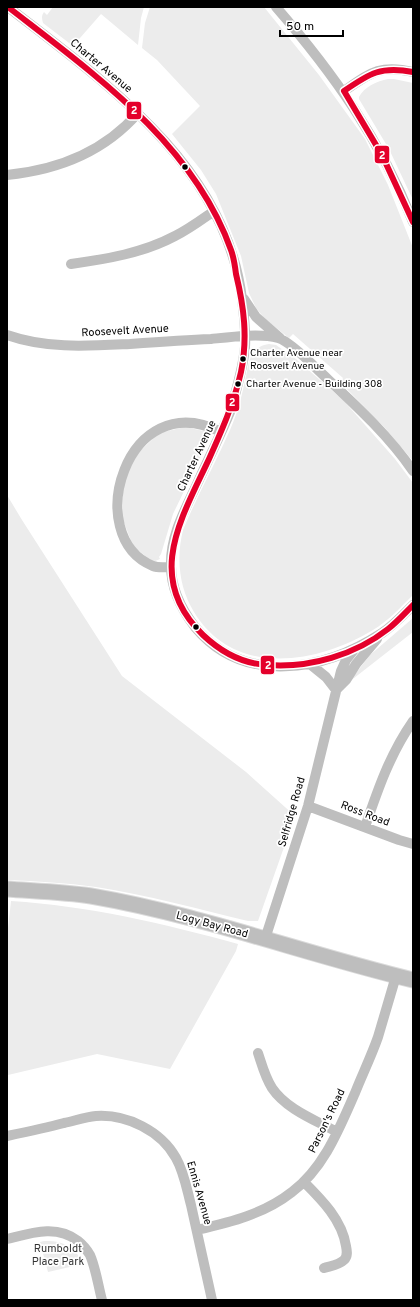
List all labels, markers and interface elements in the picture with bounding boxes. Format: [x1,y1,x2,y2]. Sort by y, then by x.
scale bar [280,12,343,38]
text: 50 m [286,19,314,35]
street label: Charter Avenue [67,36,135,96]
line badge: 2 [126,101,142,120]
text: 2 [131,104,137,118]
line badge: 2 [374,145,390,164]
text: 2 [379,149,385,163]
unlabelled marker [180,162,190,172]
street label: Roosevelt Avenue [81,322,169,340]
place label: Charter Avenue near Roosvelt Avenue [250,347,343,373]
marker: Charter Avenue near Roosvelt Avenue [238,354,248,364]
place label: Charter Avenue - Building 308 [246,378,382,391]
marker: Charter Avenue - Building 308 [233,379,243,389]
line badge: 2 [225,393,240,412]
text: 2 [229,396,235,410]
street label: Charter Avenue [174,418,220,494]
unlabelled marker [191,622,201,632]
line badge: 2 [260,655,275,675]
text: 2 [265,659,271,673]
street label: Selfridge Road [275,775,309,849]
street label: Ross Road [338,798,392,830]
street label: Logy Bay Road [174,909,250,941]
street label: Parson's Road [305,1087,349,1155]
street label: Ennis Avenue [183,1159,215,1227]
park label: Rumboldt Place Park [32,1242,84,1269]

